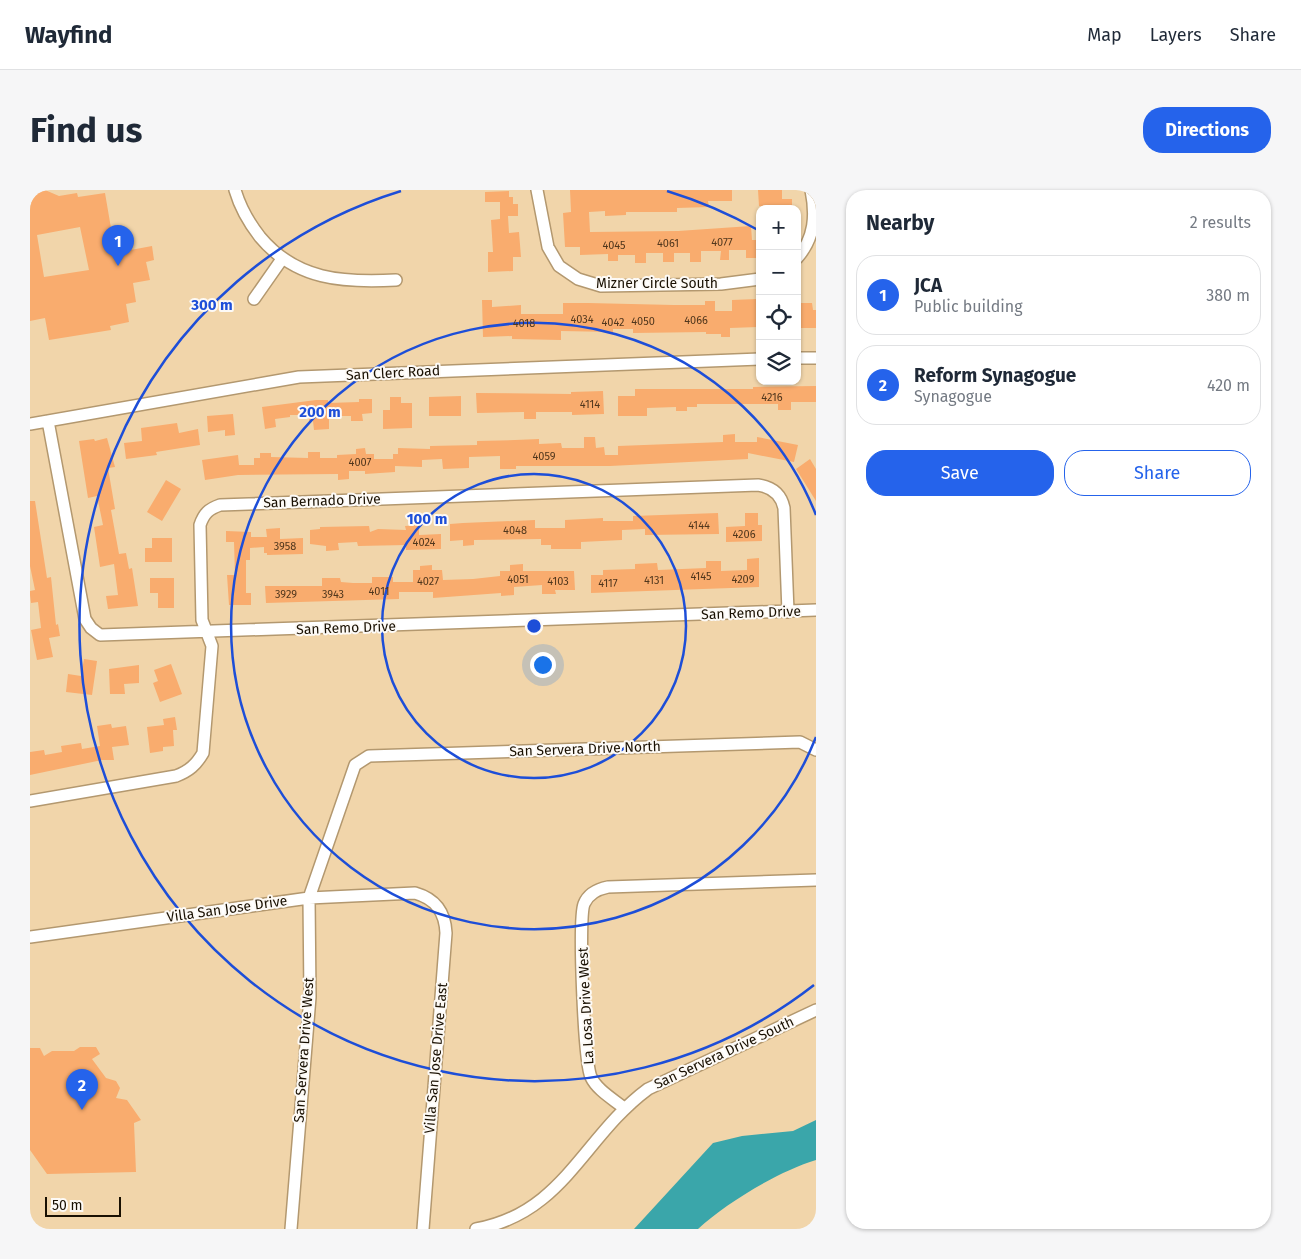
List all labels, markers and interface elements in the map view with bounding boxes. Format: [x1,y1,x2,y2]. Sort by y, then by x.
text: Wayfind [25,21,112,49]
text: Map [1087,24,1122,46]
text: Layers [1150,24,1202,46]
text: Share [1230,24,1276,46]
button: Directions [1143,107,1271,153]
text: Find us [30,109,142,151]
map controls [756,205,801,385]
button: + [756,205,801,250]
text: Nearby [866,210,934,236]
text: 2 results [1190,213,1251,232]
pin: 1 [102,225,134,266]
house number: 4077 [711,236,733,249]
house number: 4061 [657,237,679,250]
house number: 4045 [602,239,626,252]
button: − [756,250,801,295]
text: JCA [914,274,942,297]
street label: Mizner Circle South [596,275,718,292]
text: 1 [879,286,887,305]
text: 380 m [1206,286,1250,305]
button: locate [756,295,801,340]
text: 300 m [190,296,233,314]
text: Public building [914,297,1022,316]
house number: 4034 [570,313,594,326]
house number: 4066 [684,314,708,327]
house number: 4050 [631,315,655,328]
house number: 4042 [601,316,625,329]
house number: 4018 [513,317,535,330]
button: layers [756,340,801,385]
street label: San Clerc Road [346,362,440,384]
text: Reform Synagogue [914,364,1076,387]
text: 2 [879,376,887,395]
text: 420 m [1207,376,1250,395]
text: Synagogue [914,387,992,406]
house number: 4216 [761,391,783,404]
house number: 4114 [580,398,600,411]
text: 200 m [299,403,341,421]
house number: 4059 [532,450,556,463]
button: Save [866,450,1054,496]
button: Share [1064,450,1251,496]
house number: 4007 [349,456,372,469]
street label: San Bernado Drive [263,490,381,512]
text: 100 m [407,510,447,528]
house number: 4144 [688,519,710,532]
house number: 4048 [503,524,527,537]
house number: 4206 [732,528,756,541]
house number: 4024 [413,536,436,549]
house number: 3958 [274,540,296,553]
house number: 4145 [690,570,712,583]
house number: 4051 [507,573,529,586]
house number: 4209 [732,573,755,586]
house number: 4131 [644,574,664,587]
house number: 4027 [417,575,439,588]
house number: 4103 [547,575,569,588]
house number: 4117 [598,577,618,590]
house number: 4011 [368,585,390,598]
house number: 3929 [275,588,297,601]
house number: 3943 [322,588,344,601]
street label: San Remo Drive [701,603,801,623]
centre of rings [525,617,543,635]
street label: San Remo Drive [296,618,396,638]
your location [530,652,556,678]
street label: San Servera Drive North [509,738,661,760]
street label: Villa San Jose Drive [166,892,288,926]
street label: La Losa Drive West [574,946,598,1065]
street label: San Servera Drive West [290,976,318,1123]
street label: Villa San Jose Drive East [421,981,451,1134]
street label: San Servera Drive South [651,1013,797,1093]
pin: 2 [66,1069,98,1110]
scale bar [45,1194,121,1217]
text: 50 m [52,1197,83,1214]

